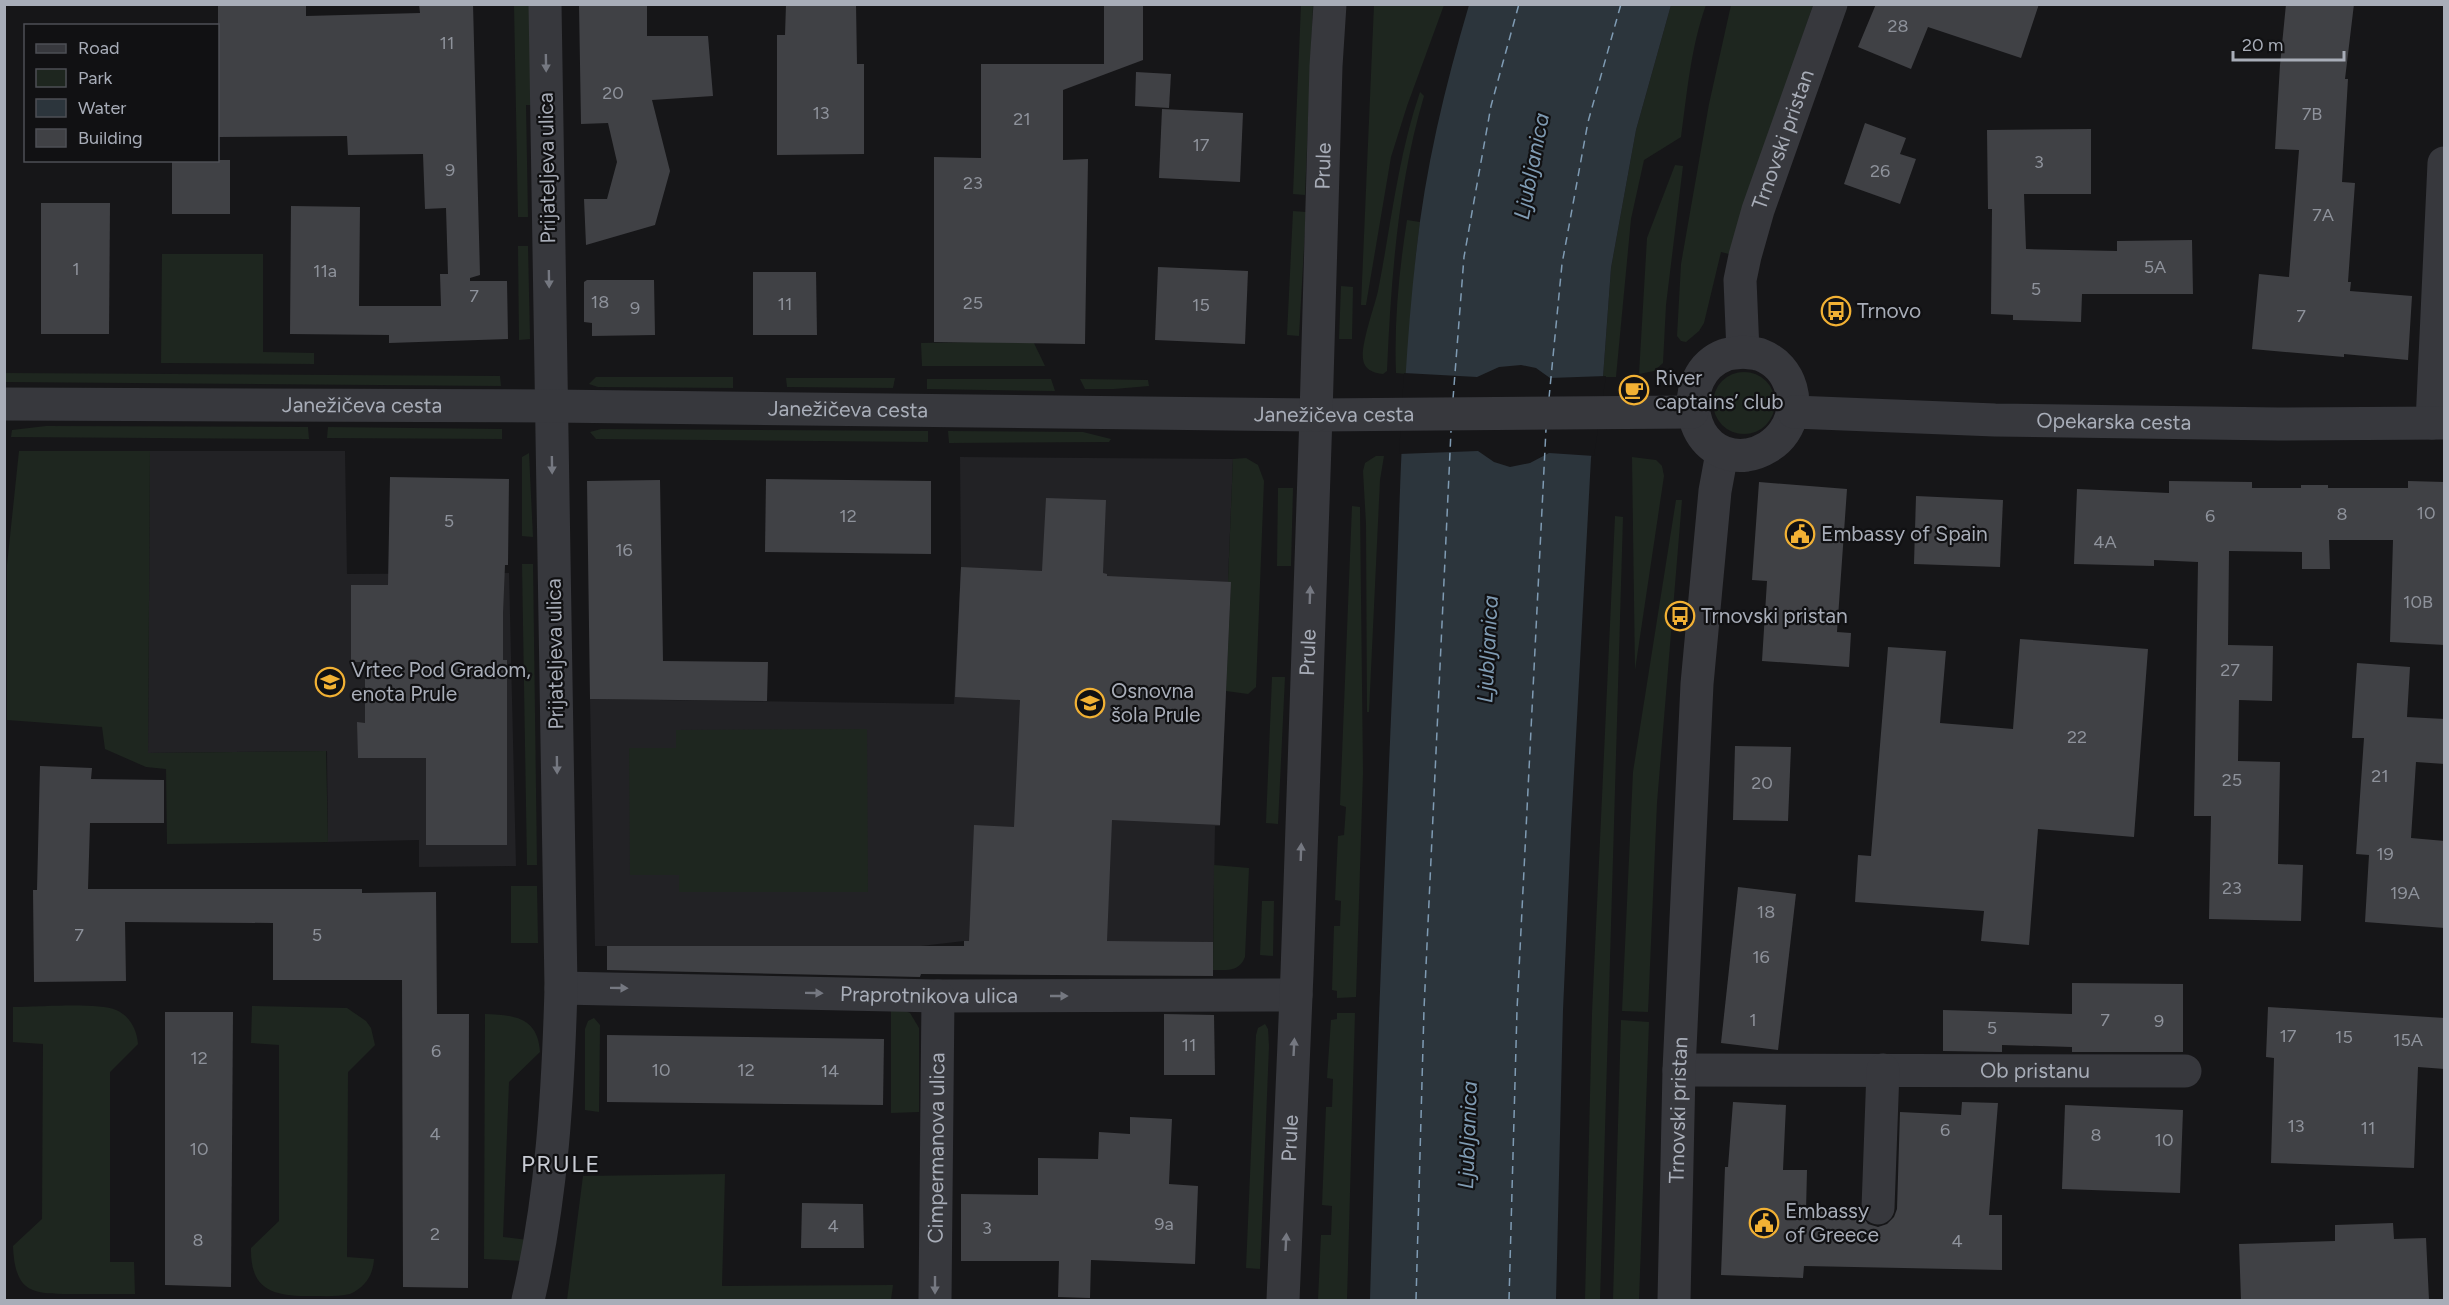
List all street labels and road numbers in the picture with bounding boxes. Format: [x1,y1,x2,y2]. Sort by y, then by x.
street label: Trnovski pristan [1746,66,1819,213]
street label: Prijateljeva ulica [533,92,560,244]
street label: Prule [1309,142,1336,190]
street label: Janežičeva cesta [282,392,442,418]
street label: Janežičeva cesta [768,396,928,422]
street label: Janežičeva cesta [1254,401,1414,427]
street label: Opekarska cesta [2036,408,2191,435]
street label: Prijateljeva ulica [541,578,568,730]
street label: Prule [1294,629,1321,676]
street label: Praprotnikova ulica [840,981,1018,1008]
street label: Trnovski pristan [1664,1036,1693,1184]
street label: Cimpermanova ulica [923,1052,949,1244]
street label: Ob pristanu [1980,1058,2090,1083]
street label: Prule [1276,1114,1303,1162]

